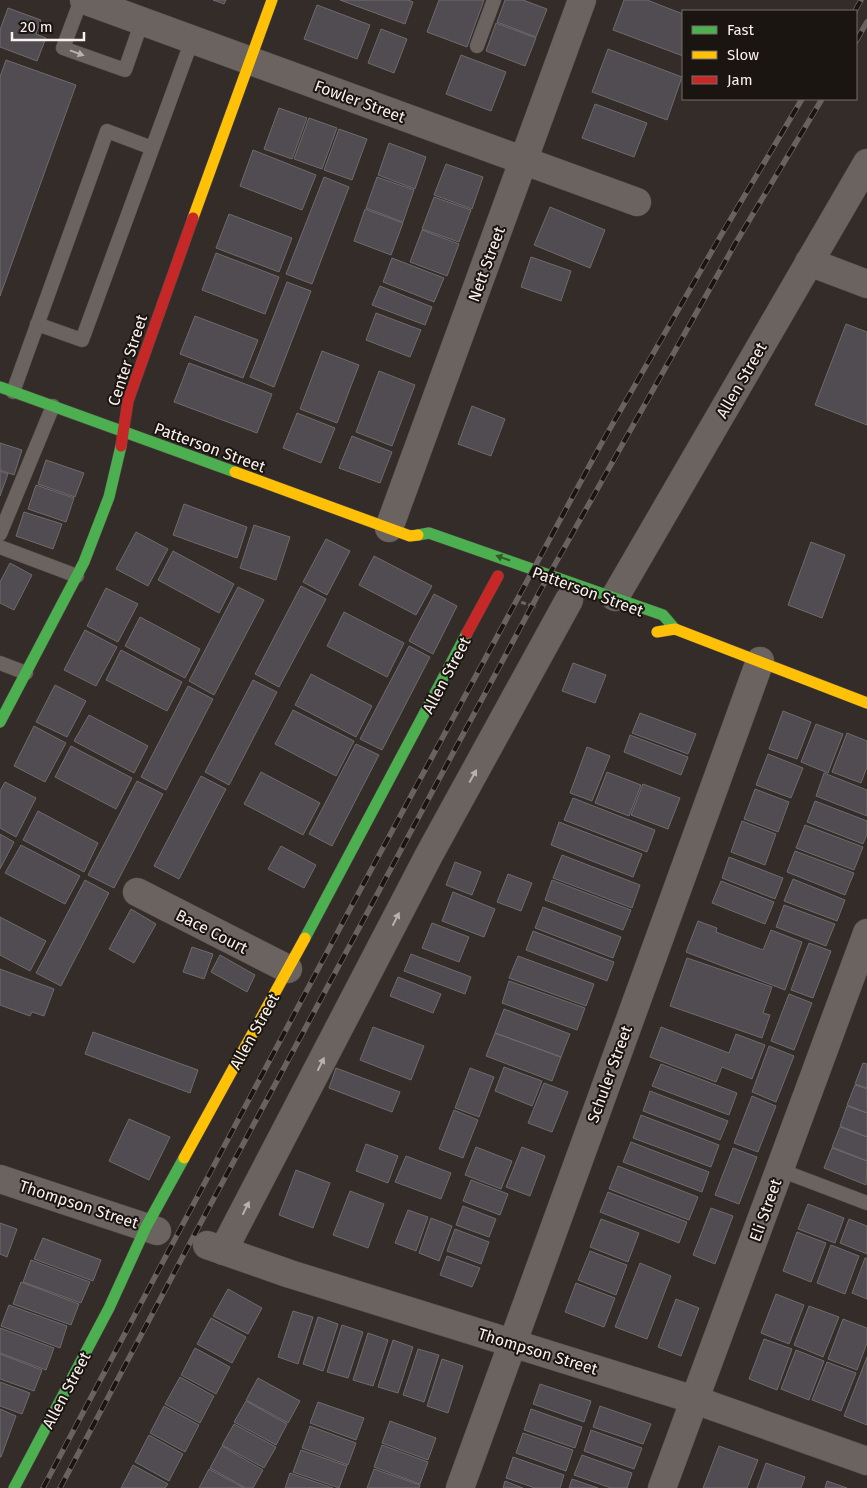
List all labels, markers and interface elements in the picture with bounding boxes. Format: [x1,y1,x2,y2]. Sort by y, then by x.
scale bar [12,10,85,42]
legend [682,10,857,100]
text: 20 m [20,18,53,36]
text: Fast [727,21,754,39]
text: Slow [727,46,759,64]
one-way arrow [70,49,85,57]
text: Jam [727,71,753,89]
street label: Fowler Street [312,76,408,127]
street label: Nett Street [464,224,509,304]
street label: Center Street [104,312,151,408]
street label: Allen Street [712,339,771,421]
street label: Patterson Street [152,419,268,476]
one-way arrow [495,554,510,561]
street label: Patterson Street [530,563,646,620]
street label: Allen Street [418,633,475,717]
one-way arrow [468,770,477,783]
street label: Bace Court [173,905,251,958]
one-way arrow [392,912,400,927]
street label: Allen Street [226,990,283,1073]
street label: Schuler Street [583,1023,636,1125]
one-way arrow [317,1056,325,1071]
street label: Thompson Street [17,1176,141,1233]
street label: Eli Street [745,1176,786,1244]
one-way arrow [242,1200,250,1215]
street label: Thompson Street [476,1324,600,1379]
street label: Allen Street [38,1348,95,1432]

